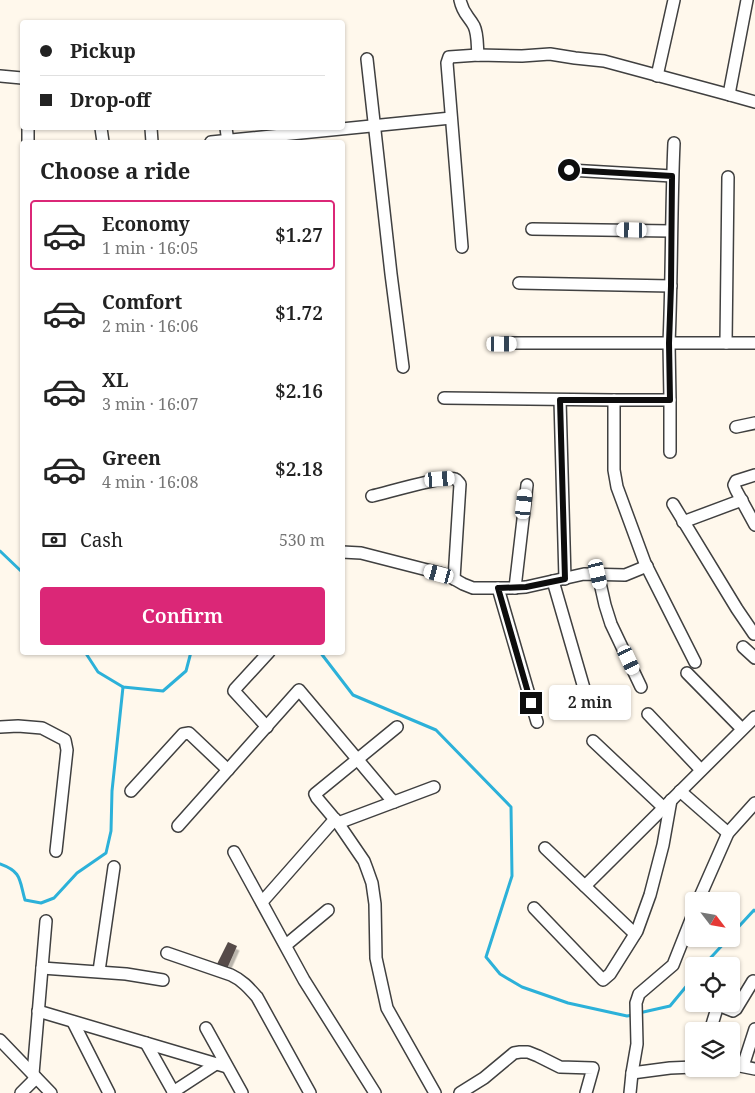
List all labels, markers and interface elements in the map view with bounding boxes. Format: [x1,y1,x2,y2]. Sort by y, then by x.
text: Pickup [70,38,136,64]
text: Drop-off [70,87,150,113]
text: Choose a ride [40,155,190,185]
route start [558,159,580,181]
text: Economy [102,211,190,237]
icon: car [42,213,87,258]
text: $1.27 [275,222,323,248]
car [616,222,647,238]
text: 1 min · 16:05 [102,237,198,259]
text: Comfort [102,289,182,315]
icon: car [42,291,87,336]
text: $1.72 [275,300,323,326]
text: 2 min · 16:06 [102,315,198,337]
car [487,337,517,352]
text: XL [102,367,128,393]
icon: car [42,369,87,414]
text: $2.16 [275,378,323,404]
text: 3 min · 16:07 [102,393,198,415]
text: Green [102,445,161,471]
icon: car [42,447,87,492]
text: $2.18 [275,456,323,482]
car [424,470,455,488]
text: 4 min · 16:08 [102,471,198,493]
car [514,488,533,520]
icon: cash [40,526,68,554]
text: Cash [80,527,123,553]
text: 530 m [279,529,325,551]
car [587,558,608,590]
car [422,563,455,585]
button: Confirm [40,587,325,645]
car [615,643,642,677]
callout: 2 min [548,686,631,720]
text: 2 min [568,691,612,713]
route end [520,692,542,714]
north arrow [685,892,740,948]
map controls [685,892,740,1077]
button: locate [685,957,740,1012]
button: layers [685,1022,740,1077]

